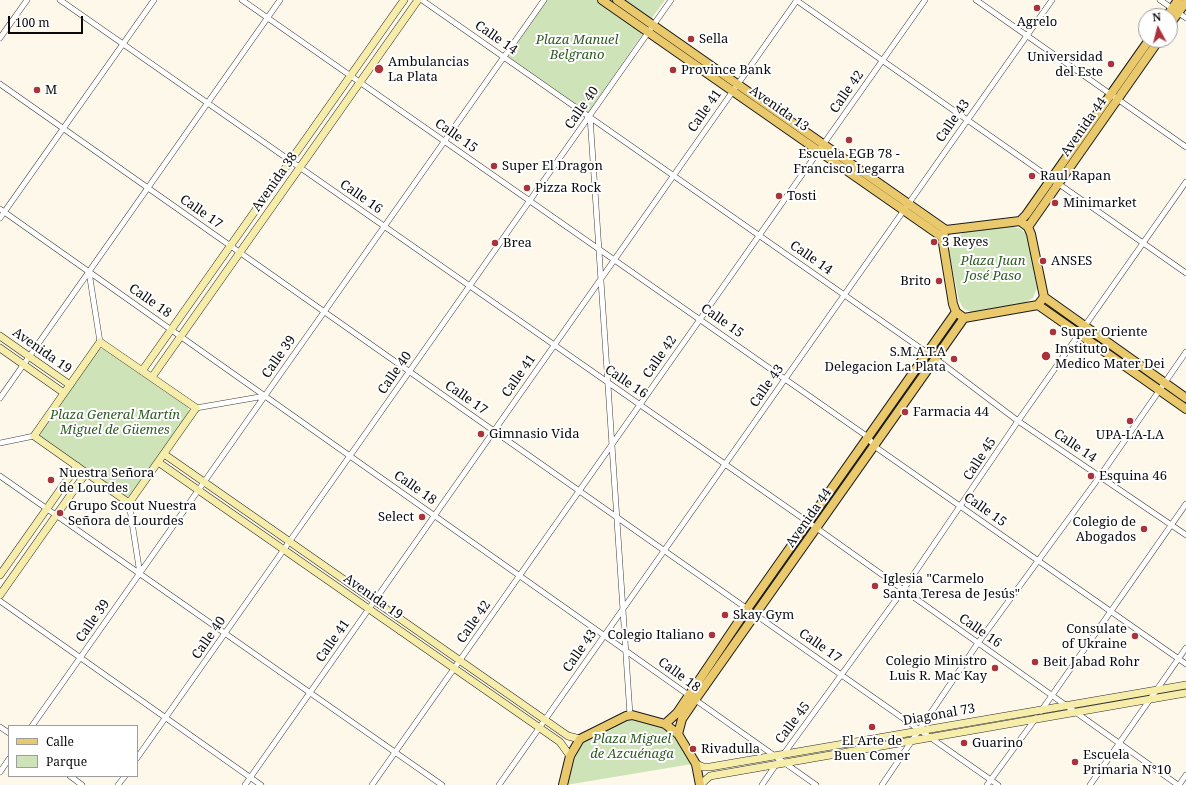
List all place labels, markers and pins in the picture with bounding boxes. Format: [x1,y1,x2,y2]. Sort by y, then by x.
marker: Agrelo [1032,3,1042,13]
place label: Agrelo [1017,14,1057,30]
place label: Sella [699,31,728,47]
marker: Sella [686,34,696,44]
place label: Universidad del Este [1027,49,1103,80]
place label: Ambulancias La Plata [388,54,469,85]
marker: Universidad del Este [1106,59,1116,69]
place label: Province Bank [681,62,771,78]
marker: Ambulancias La Plata [373,63,385,75]
marker: Province Bank [668,65,678,75]
place label: M [45,82,57,98]
marker: M [32,85,42,95]
marker: Escuela EGB 78 - Francisco Legarra [844,135,854,145]
place label: Escuela EGB 78 - Francisco Legarra [793,146,905,177]
place label: Super El Dragon [502,158,603,174]
marker: Super El Dragon [489,161,499,171]
place label: Raul Rapan [1040,168,1111,184]
marker: Raul Rapan [1027,171,1037,181]
place label: Pizza Rock [535,180,601,196]
marker: Pizza Rock [522,183,532,193]
place label: Tosti [787,188,816,204]
marker: Tosti [774,191,784,201]
place label: Minimarket [1063,195,1137,211]
marker: Minimarket [1050,198,1060,208]
place label: 3 Reyes [942,234,988,250]
place label: Brea [503,235,532,251]
marker: 3 Reyes [929,237,939,247]
marker: Brea [490,238,500,248]
place label: ANSES [1051,253,1092,269]
marker: ANSES [1038,256,1048,266]
place label: Brito [900,273,931,289]
marker: Brito [934,276,944,286]
place label: Super Oriente [1061,324,1148,340]
marker: Super Oriente [1048,327,1058,337]
place label: Instituto Medico Mater Dei [1055,341,1165,372]
place label: S.M.A.T.A Delegacion La Plata [825,344,946,375]
marker: Instituto Medico Mater Dei [1040,350,1052,362]
marker: S.M.A.T.A Delegacion La Plata [949,354,959,364]
place label: Farmacia 44 [913,404,989,420]
marker: Farmacia 44 [900,407,910,417]
marker: UPA-LA-LA [1125,416,1135,426]
place label: Gimnasio Vida [489,426,580,442]
place label: UPA-LA-LA [1096,427,1164,443]
marker: Gimnasio Vida [476,429,486,439]
place label: Nuestra Señora de Lourdes [59,465,154,496]
place label: Esquina 46 [1099,468,1167,484]
marker: Esquina 46 [1086,471,1096,481]
marker: Nuestra Señora de Lourdes [46,475,56,485]
place label: Grupo Scout Nuestra Señora de Lourdes [68,498,196,529]
marker: Grupo Scout Nuestra Señora de Lourdes [55,508,65,518]
place label: Select [378,509,414,525]
marker: Select [417,512,427,522]
place label: Colegio de Abogados [1073,514,1136,545]
marker: Colegio de Abogados [1139,524,1149,534]
place label: Iglesia "Carmelo Santa Teresa de Jesús" [883,571,1020,602]
marker: Iglesia "Carmelo Santa Teresa de Jesús" [870,581,880,591]
place label: Skay Gym [733,607,794,623]
marker: Skay Gym [720,610,730,620]
place label: Consulate of Ukraine [1062,621,1127,652]
place label: Colegio Italiano [607,627,704,643]
marker: Colegio Italiano [707,630,717,640]
marker: Consulate of Ukraine [1130,631,1140,641]
place label: Colegio Ministro Luis R. Mac Kay [886,653,987,684]
place label: Beit Jabad Rohr [1043,654,1140,670]
marker: Beit Jabad Rohr [1030,657,1040,667]
marker: Colegio Ministro Luis R. Mac Kay [990,663,1000,673]
marker: El Arte de Buen Comer [867,722,877,732]
place label: El Arte de Buen Comer [834,733,910,764]
place label: Guarino [972,735,1023,751]
marker: Guarino [959,738,969,748]
place label: Rivadulla [701,741,760,757]
marker: Rivadulla [688,744,698,754]
place label: Escuela Primaria N°10 [1083,747,1171,778]
marker: Escuela Primaria N°10 [1070,757,1080,767]

